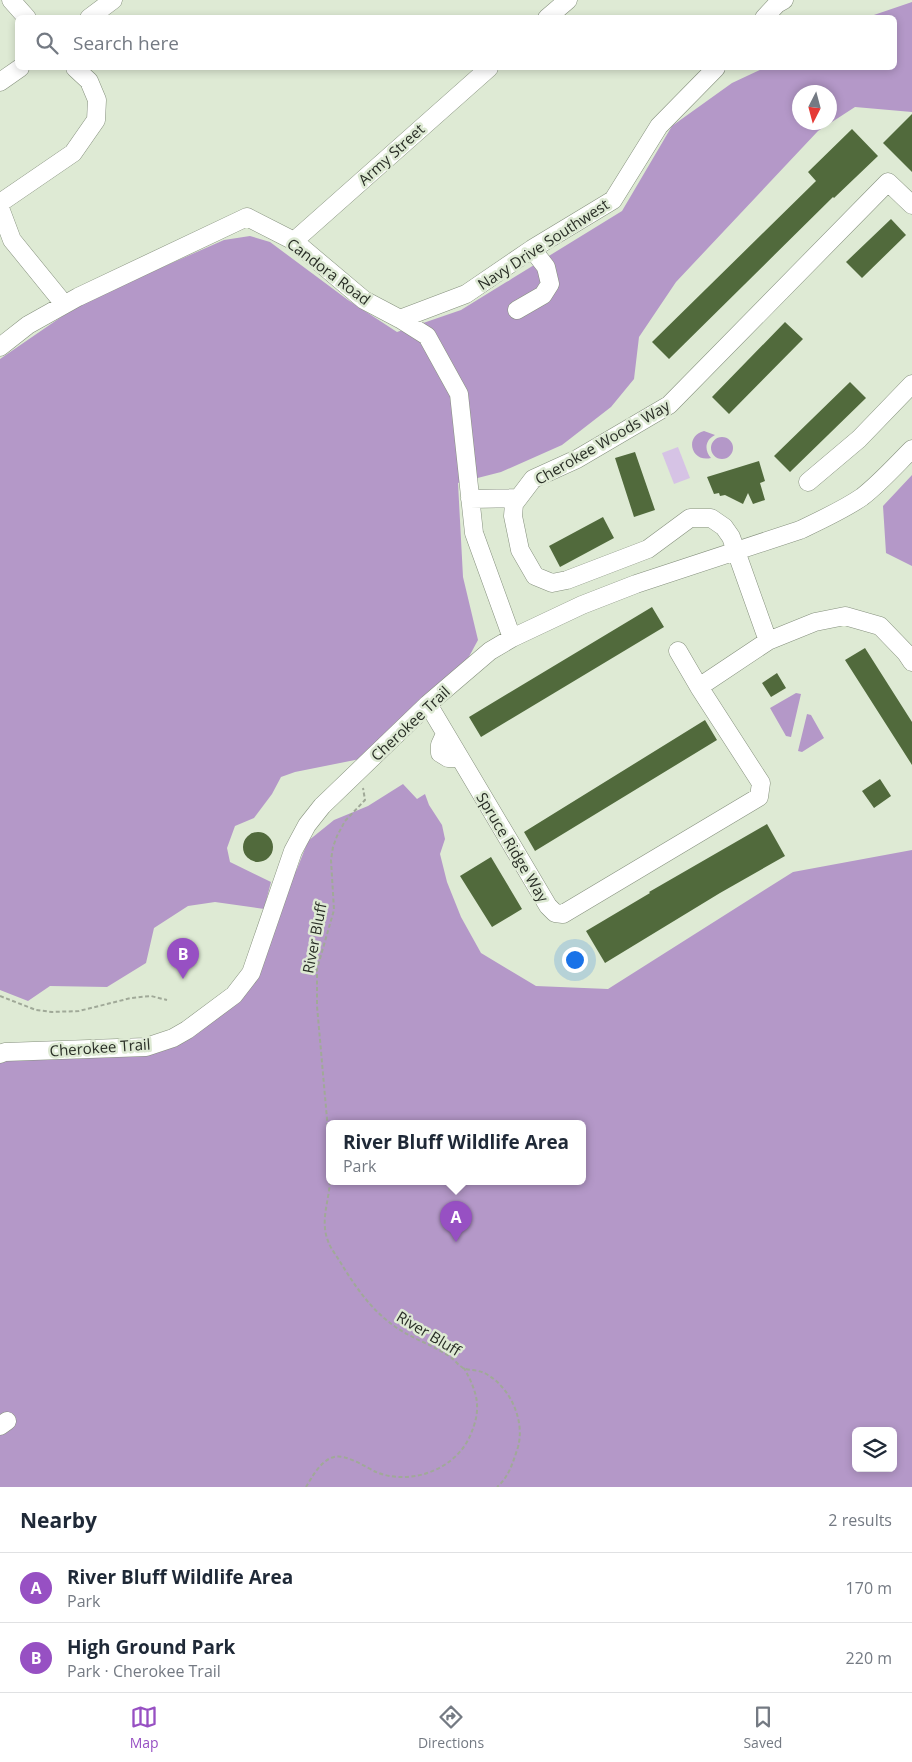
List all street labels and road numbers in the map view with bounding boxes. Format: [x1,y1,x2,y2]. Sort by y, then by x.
street label: Army Street [354,119,428,189]
street label: Navy Drive Southwest [474,194,612,294]
street label: Candora Road [283,233,375,309]
street label: Cherokee Woods Way [531,395,674,489]
street label: Cherokee Trail [366,681,454,765]
street label: Spruce Ridge Way [472,788,554,906]
street label: River Bluff [297,900,331,975]
street label: Cherokee Trail [49,1033,151,1061]
street label: River Bluff [393,1306,466,1361]

